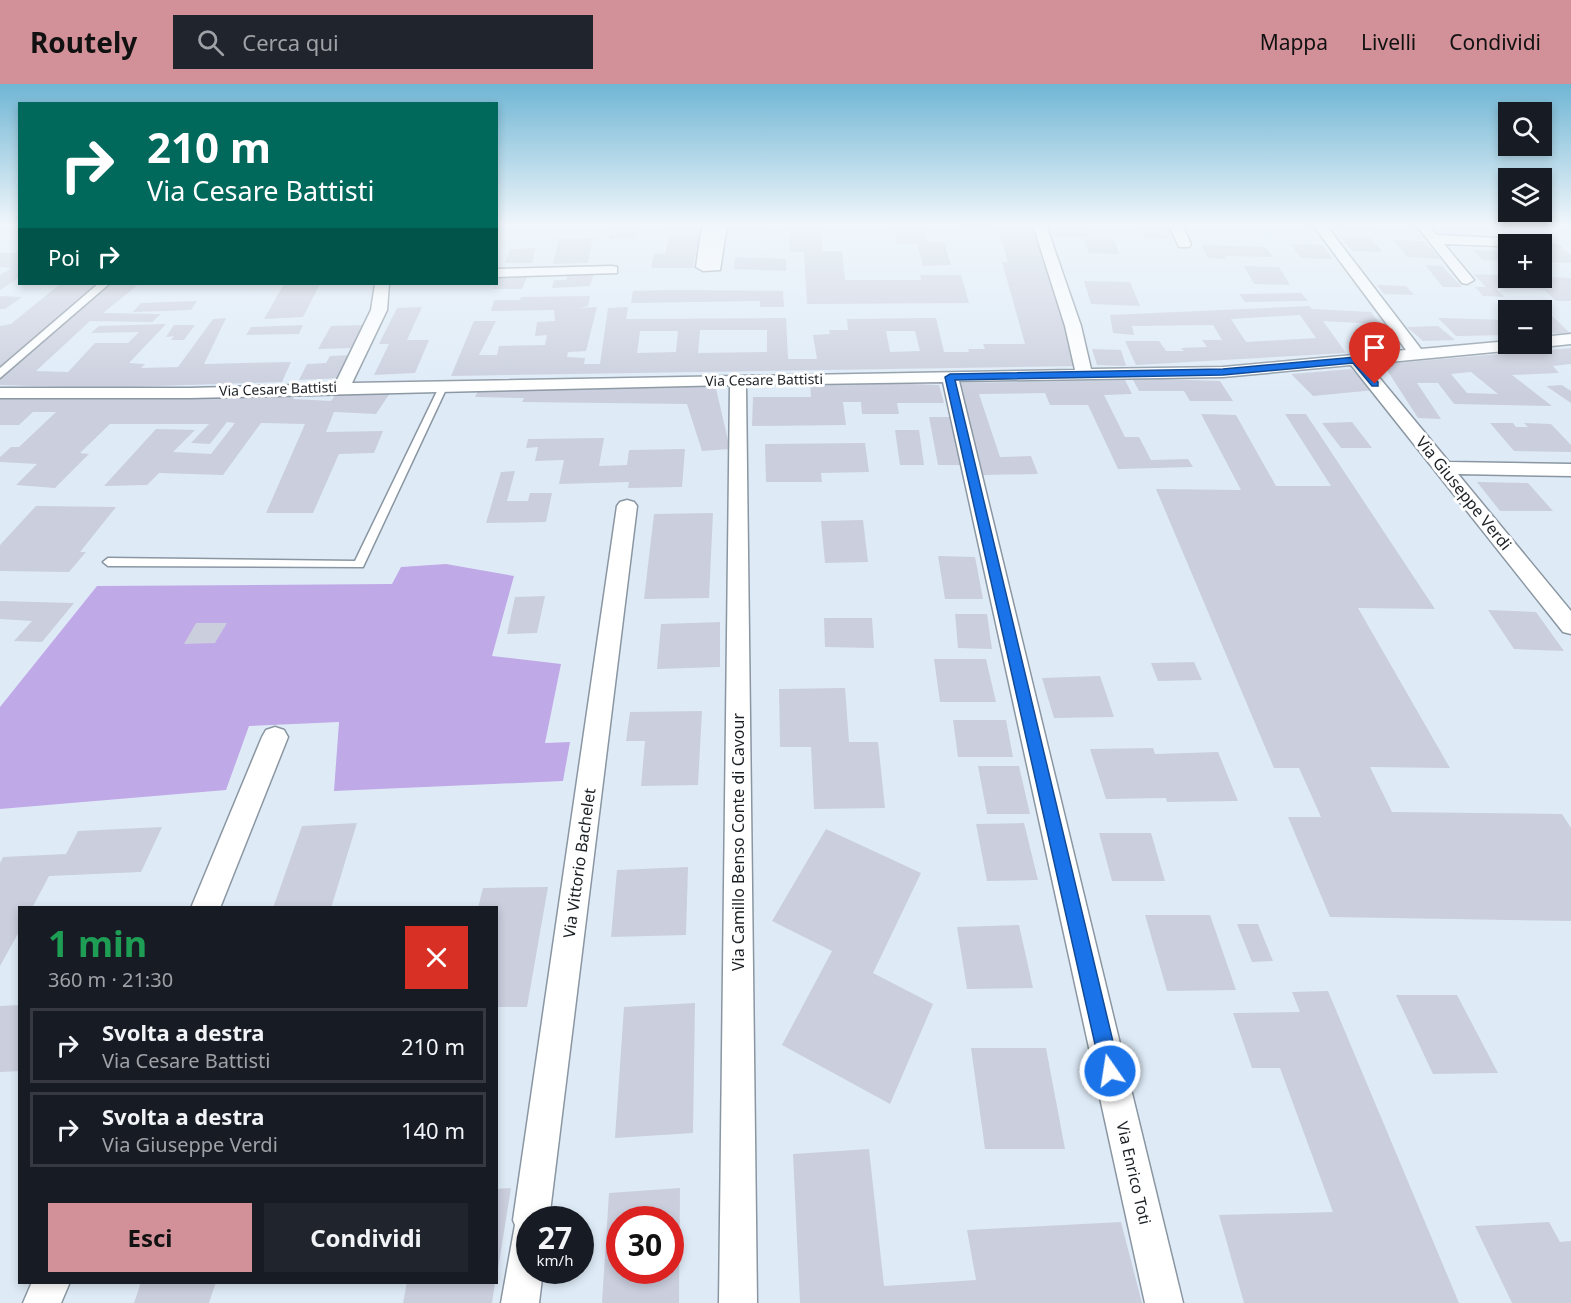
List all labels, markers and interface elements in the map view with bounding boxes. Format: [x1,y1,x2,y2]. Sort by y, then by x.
search box [173,15,593,69]
text: Routely [30,23,137,61]
icon: search [194,26,227,59]
text: Cerca qui [242,27,339,57]
text: Mappa [1260,28,1328,56]
text: Livelli [1361,28,1416,56]
text: Condividi [1449,28,1541,56]
map controls [1498,102,1552,354]
button: search [1498,102,1552,156]
text: 210 m [147,118,271,175]
icon: right [48,126,126,204]
button: layers [1498,168,1552,222]
text: Via Cesare Battisti [147,172,374,209]
button: + [1498,234,1552,288]
icon: right [92,240,125,273]
text: Poi [48,242,80,272]
button: − [1498,300,1552,354]
pin [1349,322,1400,384]
icon: arrive [1358,331,1391,364]
street label: Via Cesare Battisti [705,369,823,390]
street label: Via Cesare Battisti [219,377,337,400]
street label: Via Giuseppe Verdi [1411,431,1517,555]
street label: Via Camillo Benso Conte di Cavour [727,713,749,971]
street label: Via Vittorio Bachelet [558,786,600,939]
text: 1 min [48,919,147,968]
button: close [405,926,468,989]
text: 360 m · 21:30 [48,966,173,993]
text: Svolta a destra [102,1017,265,1047]
icon: right [51,1029,84,1062]
text: 210 m [401,1031,465,1061]
position arrow [1078,1039,1142,1103]
text: Via Cesare Battisti [102,1047,270,1074]
text: Svolta a destra [102,1101,265,1131]
icon: right [51,1113,84,1146]
text: 140 m [401,1115,465,1145]
street label: Via Enrico Toti [1111,1119,1157,1227]
text: Via Giuseppe Verdi [102,1131,278,1158]
button: Esci [48,1203,252,1272]
button: Condividi [264,1203,468,1272]
speed limit sign: 30 [606,1206,684,1284]
text: 27 [538,1217,572,1258]
text: km/h [537,1250,573,1270]

